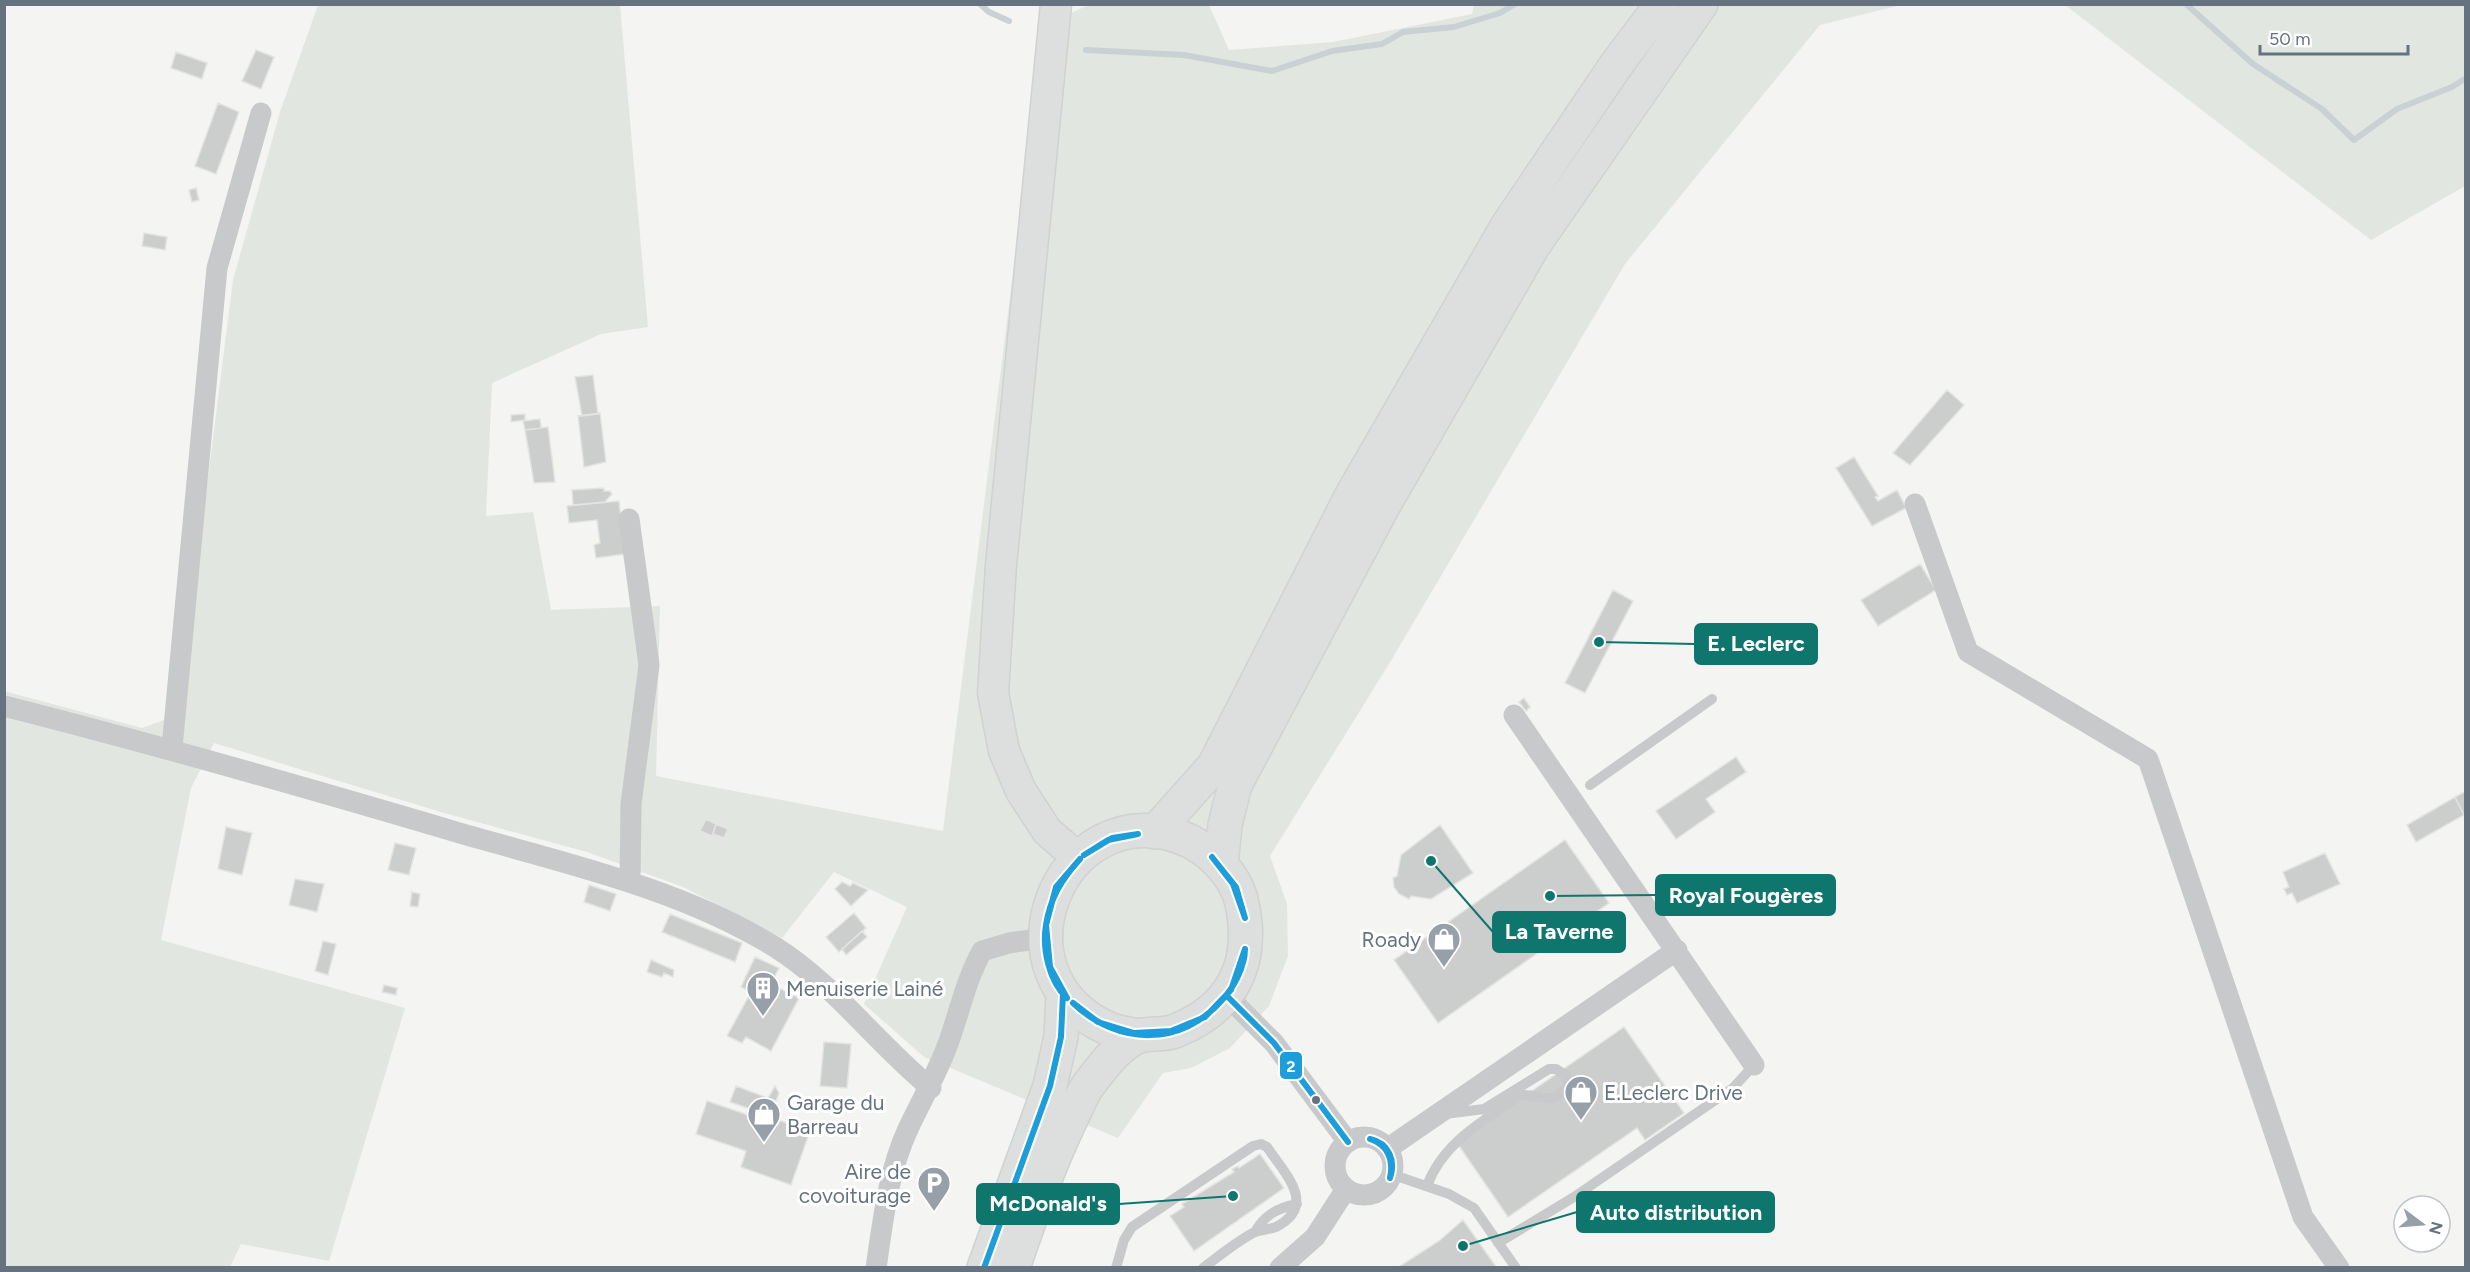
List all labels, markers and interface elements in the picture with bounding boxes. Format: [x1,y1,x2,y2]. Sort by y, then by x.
scale bar [2260,18,2408,56]
text: 50 m [2269,28,2311,50]
callout: E. Leclerc [1695,624,1817,664]
text: E. Leclerc [1707,630,1805,657]
callout: Royal Fougères [1656,875,1835,915]
text: Royal Fougères [1669,882,1823,909]
callout: La Taverne [1493,912,1625,952]
text: La Taverne [1505,918,1613,945]
shop icon: Roady [1426,921,1462,968]
place label: Roady [1362,927,1421,952]
building icon: Menuiserie Lainé [745,970,781,1017]
place label: Menuiserie Lainé [786,976,943,1001]
line badge: 2 [1279,1051,1303,1080]
text: 2 [1286,1057,1296,1076]
shop icon: E.Leclerc Drive [1563,1074,1599,1121]
place label: E.Leclerc Drive [1604,1080,1743,1105]
place label: Garage du Barreau [787,1090,884,1139]
unlabelled marker [1310,1094,1322,1106]
shop icon: Garage du Barreau [746,1096,782,1143]
place label: Aire de covoiturage [799,1159,911,1208]
parking icon: Aire de covoiturage [916,1165,952,1212]
callout: McDonald's [977,1184,1119,1224]
text: McDonald's [989,1190,1107,1217]
callout: Auto distribution [1577,1192,1774,1232]
north arrow [2392,1194,2452,1254]
text: Auto distribution [1590,1199,1762,1226]
text: N [2425,1219,2447,1237]

